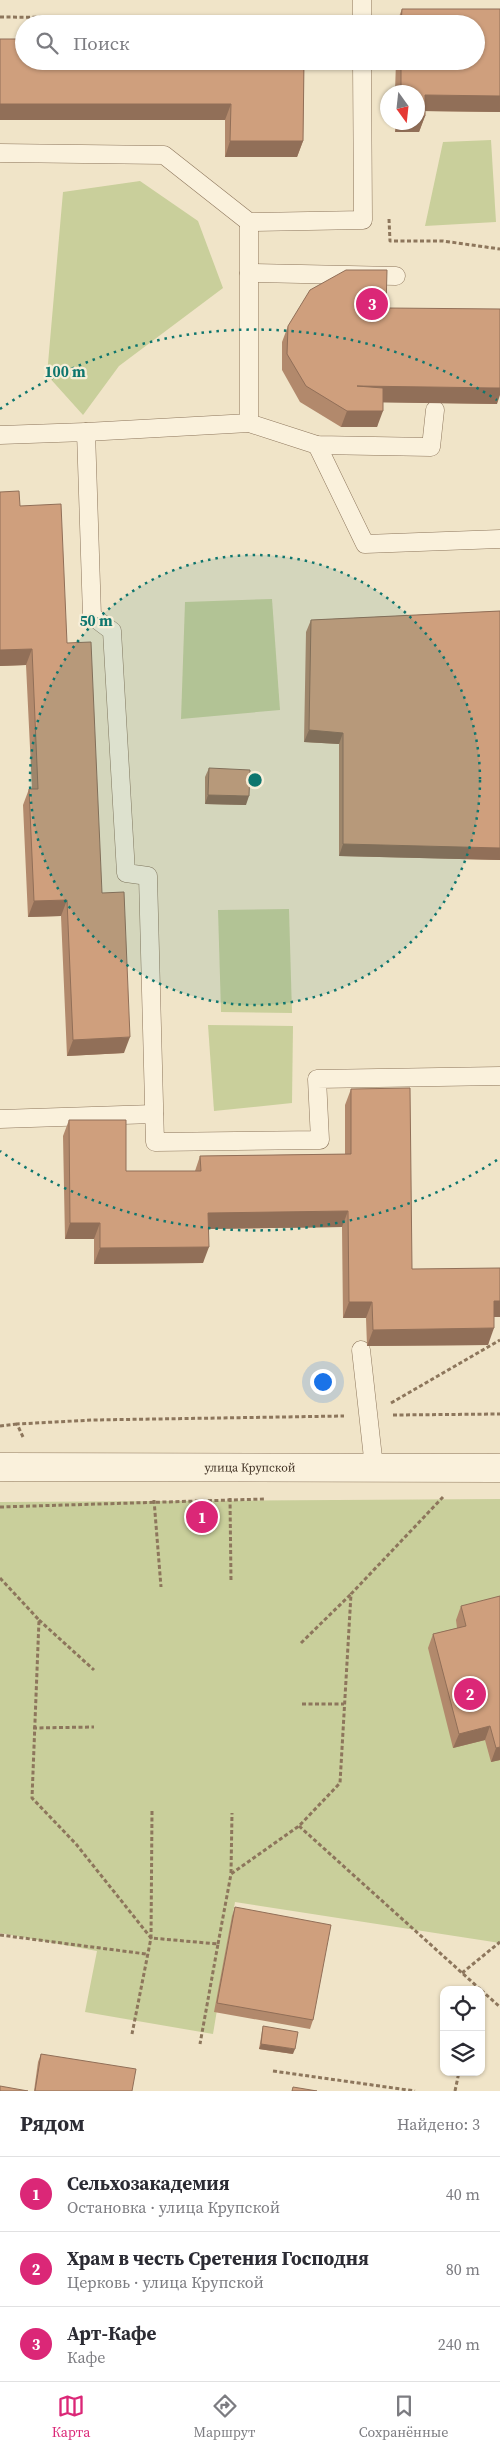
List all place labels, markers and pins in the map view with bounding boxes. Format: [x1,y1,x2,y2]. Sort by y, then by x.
pin: 3 [356,285,388,323]
centre of rings [246,771,264,789]
pin: 1 [186,1498,218,1536]
pin: 2 [454,1675,486,1713]

